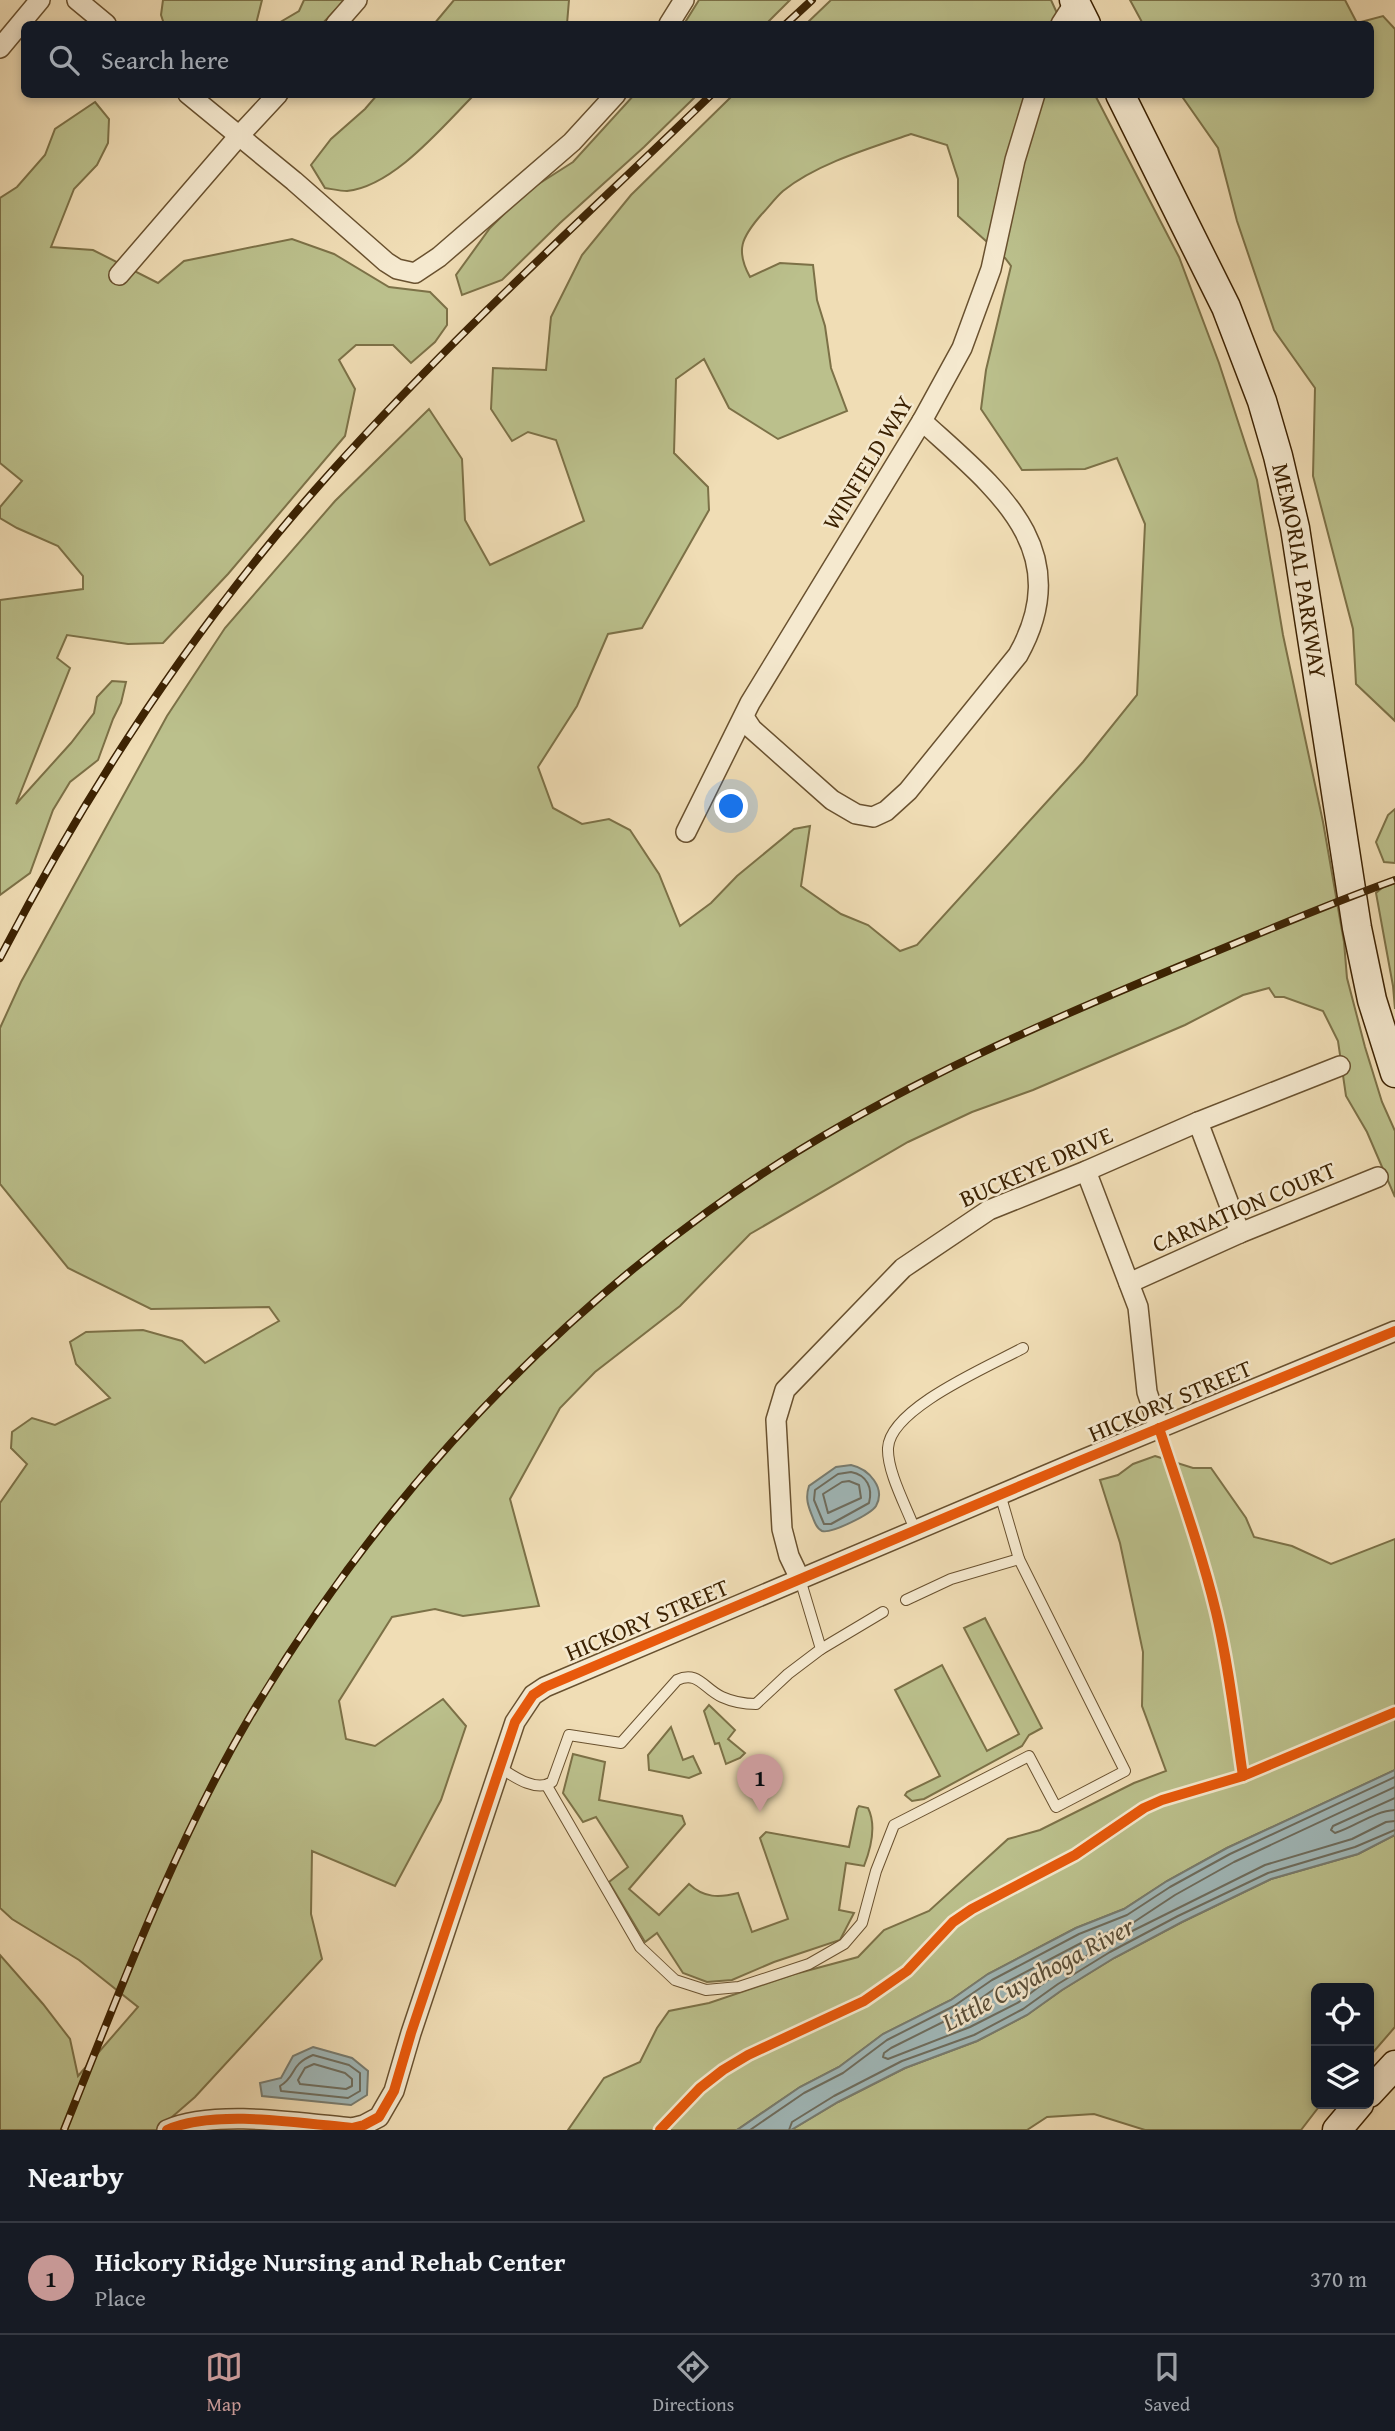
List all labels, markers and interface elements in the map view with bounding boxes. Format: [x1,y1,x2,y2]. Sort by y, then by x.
search box [21,21,1374,98]
text: Search here [101,40,229,79]
icon: search [45,41,83,79]
street label: WINFIELD WAY [814,389,922,537]
street label: MEMORIAL PARKWAY [1263,460,1336,681]
your location [714,789,748,823]
street label: BUCKEYE DRIVE [954,1117,1118,1216]
street label: CARNATION COURT [1147,1152,1341,1261]
street label: HICKORY STREET [1083,1350,1257,1451]
street label: HICKORY STREET [560,1569,734,1670]
pin: 1 [737,1754,783,1812]
water label: Little Cuyahoga River [934,1906,1142,2041]
map controls [1311,1983,1374,2109]
button: locate [1311,1983,1374,2046]
button: layers [1311,2046,1374,2109]
text: Nearby [28,2154,124,2198]
text: Hickory Ridge Nursing and Rehab Center [95,2242,566,2281]
text: 1 [45,2262,57,2295]
text: 370 m [1310,2262,1367,2295]
text: Place [95,2281,146,2314]
tab: Map [205,2348,243,2418]
tab: Directions [653,2348,734,2418]
tab: Saved [1144,2348,1190,2418]

